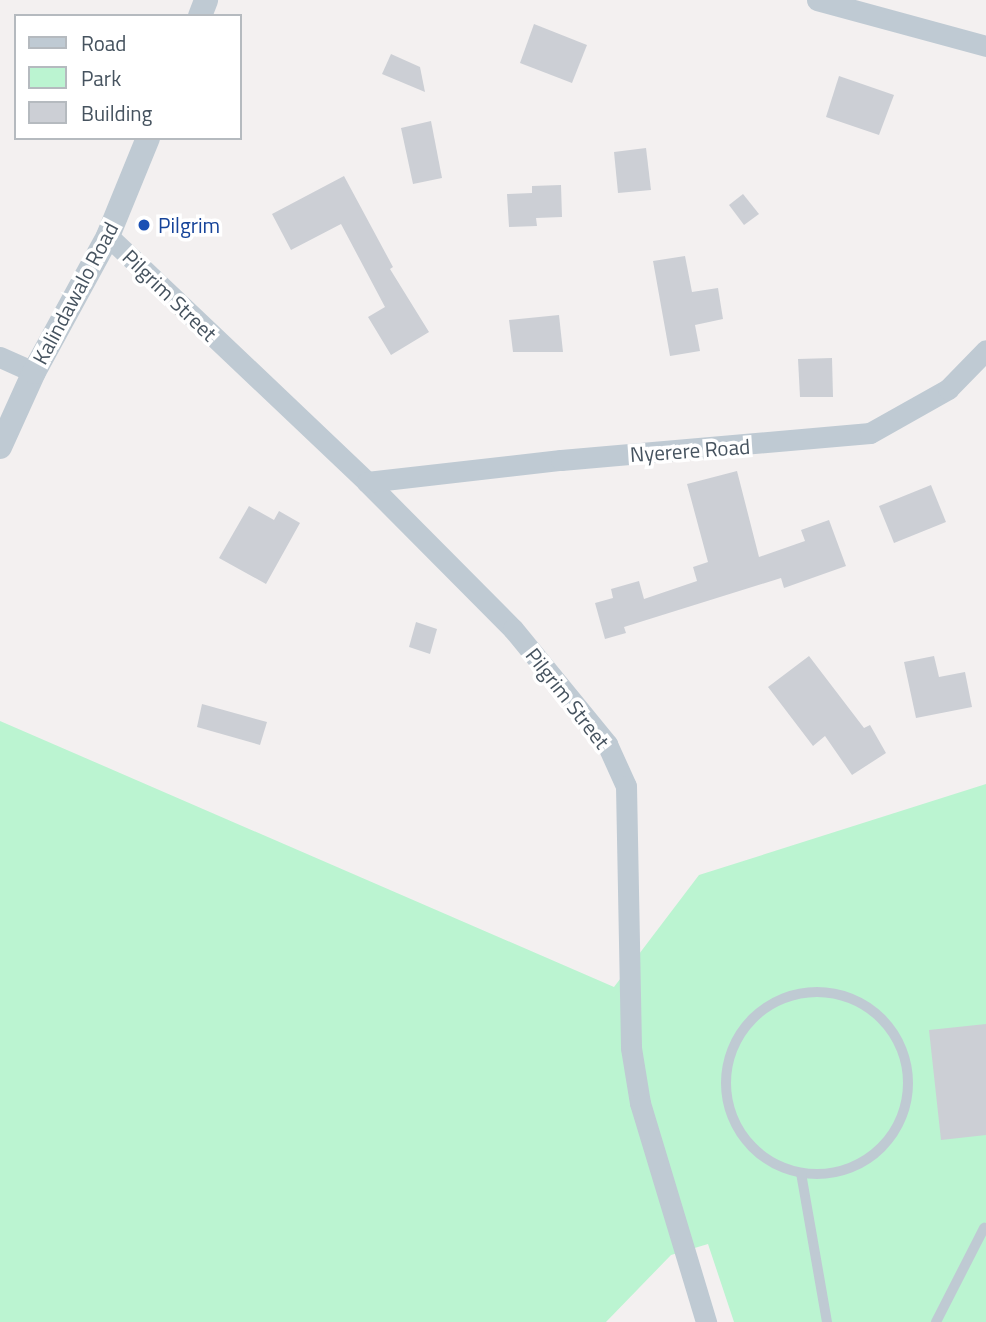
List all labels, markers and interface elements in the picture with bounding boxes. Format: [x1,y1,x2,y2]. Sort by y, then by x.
legend [14,14,242,140]
text: Road [81,27,126,59]
text: Park [81,62,121,94]
text: Building [81,97,152,129]
place label: Pilgrim [158,212,220,238]
marker: Pilgrim [136,217,152,233]
street label: Kalindawalo Road [27,218,123,368]
street label: Pilgrim Street [118,244,222,346]
street label: Nyerere Road [629,433,751,467]
street label: Pilgrim Street [521,643,615,753]

